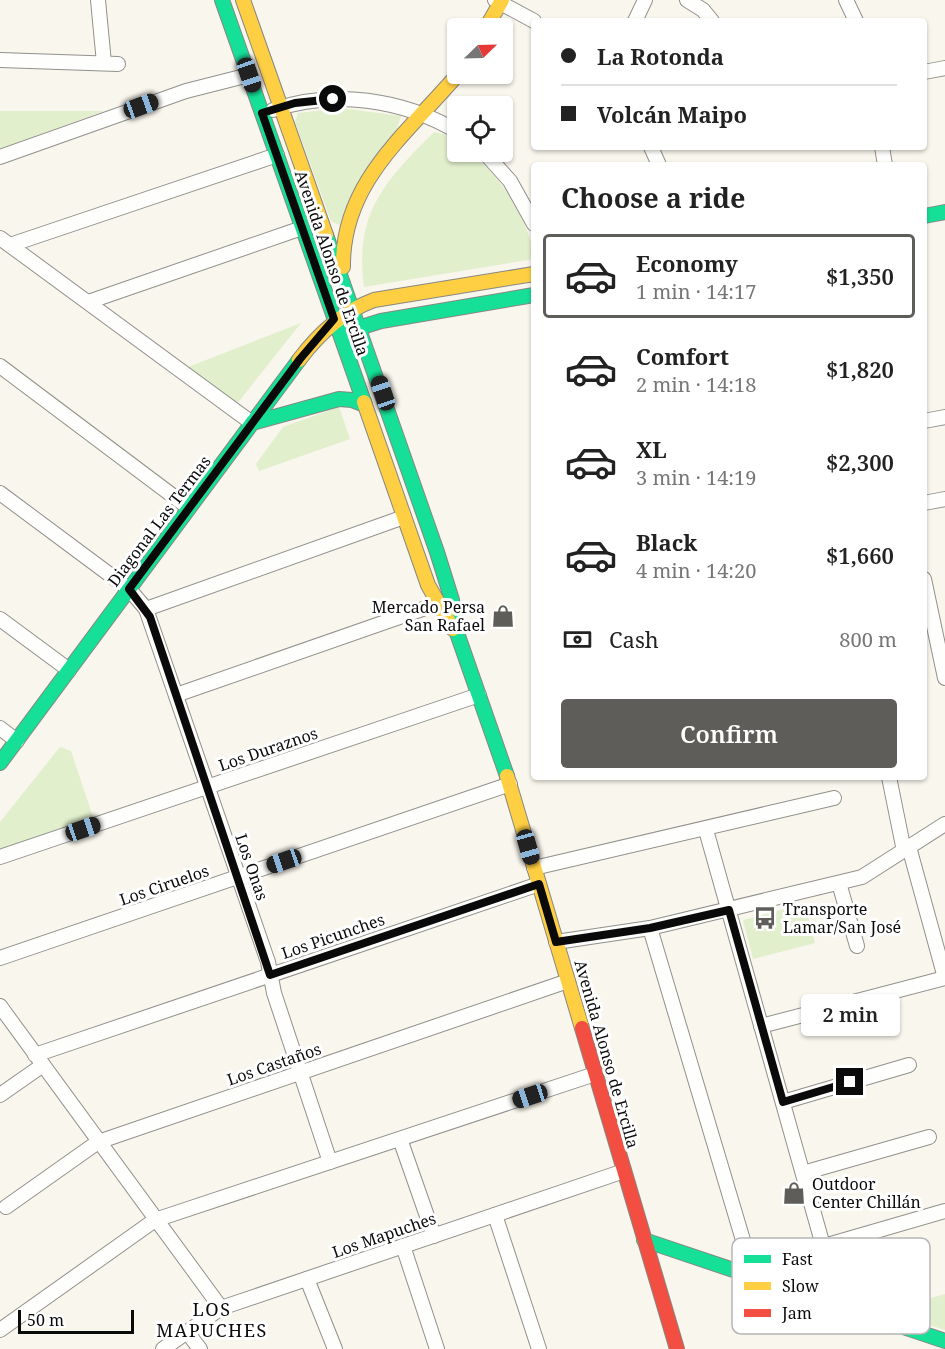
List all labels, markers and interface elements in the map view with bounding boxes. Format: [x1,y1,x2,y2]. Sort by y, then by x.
north arrow [447,18,513,84]
map controls [447,18,513,162]
text: La Rotonda [597,41,724,71]
car [235,55,263,95]
route start [319,85,346,112]
car [121,91,161,121]
button: locate [447,96,513,162]
text: Volcán Maipo [597,99,747,129]
street label: Avenida Alonso de Ercilla [290,167,374,359]
text: Choose a ride [561,179,746,216]
text: Economy [636,248,738,278]
icon: car [564,249,618,303]
text: $1,350 [826,261,894,291]
text: 1 min · 14:17 [636,278,756,305]
text: Comfort [636,341,729,371]
icon: car [564,342,618,396]
text: $1,820 [826,354,894,384]
text: 2 min · 14:18 [636,371,756,398]
car [369,373,397,413]
text: XL [636,434,667,464]
icon: car [564,435,618,489]
text: $2,300 [826,447,894,477]
street label: Diagonal Las Termas [102,451,216,591]
text: 3 min · 14:19 [636,464,756,491]
text: Black [636,527,697,557]
icon: car [564,528,618,582]
text: $1,660 [826,540,894,570]
text: 4 min · 14:20 [636,557,756,584]
place label: Mercado Persa San Rafael [372,596,485,636]
shop icon: Mercado Persa San Rafael [490,603,516,629]
icon: cash [561,623,594,656]
text: Cash [609,624,659,654]
text: 800 m [839,626,897,653]
button: Confirm [561,699,897,768]
street label: Los Duraznos [215,722,321,776]
car [63,815,103,843]
car [514,827,542,867]
street label: Los Onas [230,831,274,903]
car [264,847,304,875]
street label: Los Ciruelos [116,859,212,911]
place label: Transporte Lamar/San José [783,898,901,938]
bus stop icon: Transporte Lamar/San José [752,905,778,931]
street label: Los Picunches [279,908,387,964]
street label: Avenida Alonso de Ercilla [570,957,644,1151]
callout: 2 min [800,995,900,1037]
text: 2 min [823,1001,878,1028]
street label: Los Castaños [224,1038,324,1090]
route end [836,1068,863,1095]
car [510,1082,550,1110]
place label: Outdoor Center Chillán [812,1173,921,1213]
shop icon: Outdoor Center Chillán [781,1180,807,1206]
street label: Los Mapuches [329,1207,439,1263]
legend [732,1238,930,1334]
text: Fast [782,1248,813,1270]
text: Slow [782,1275,819,1297]
district label: LOS MAPUCHES [156,1297,268,1342]
text: Jam [781,1302,812,1324]
scale bar [18,1307,134,1334]
text: 50 m [27,1309,64,1331]

